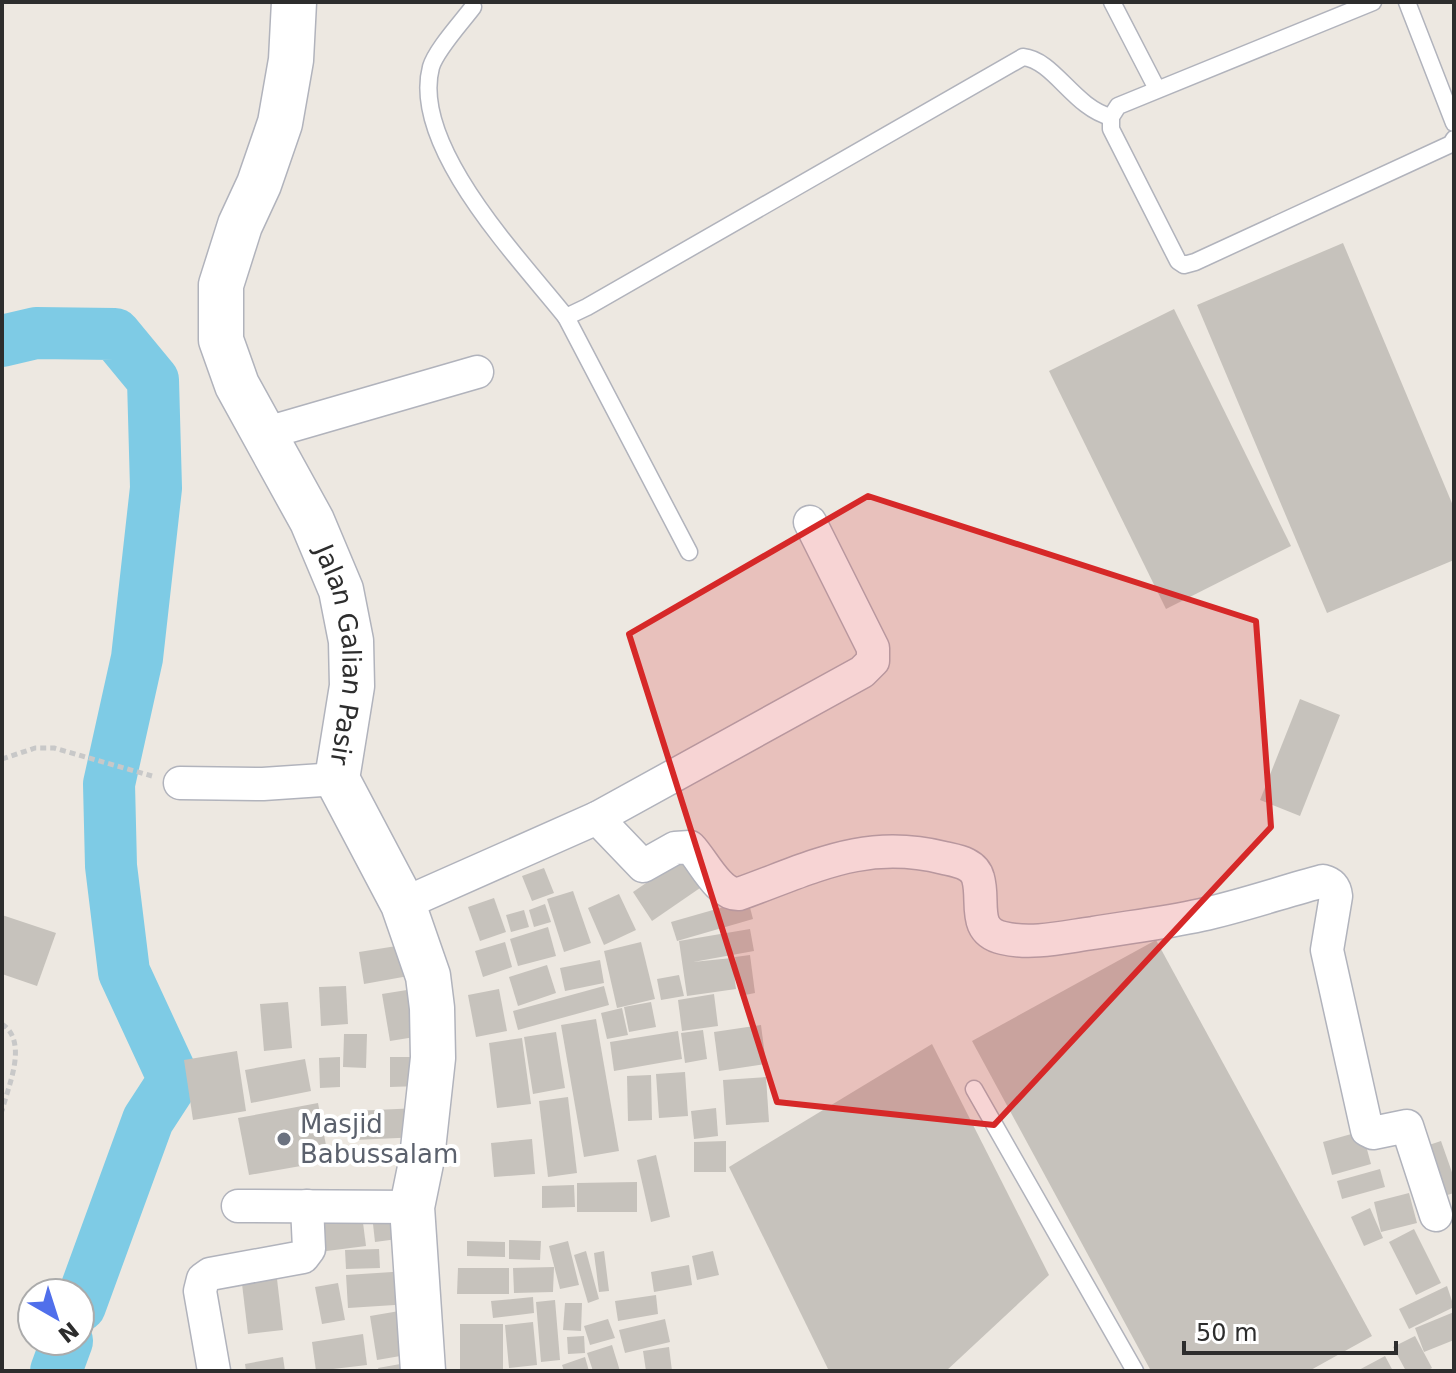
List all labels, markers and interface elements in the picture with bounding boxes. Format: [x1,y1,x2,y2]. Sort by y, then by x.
street label: Jalan Galian Pasir [308,538,368,767]
place label: Masjid Babussalam [300,1109,458,1169]
marker: Masjid Babussalam [275,1130,293,1148]
north arrow [16,1277,96,1357]
scale bar [1184,1305,1396,1355]
text: N [53,1317,83,1348]
text: 50 m [1196,1319,1258,1347]

